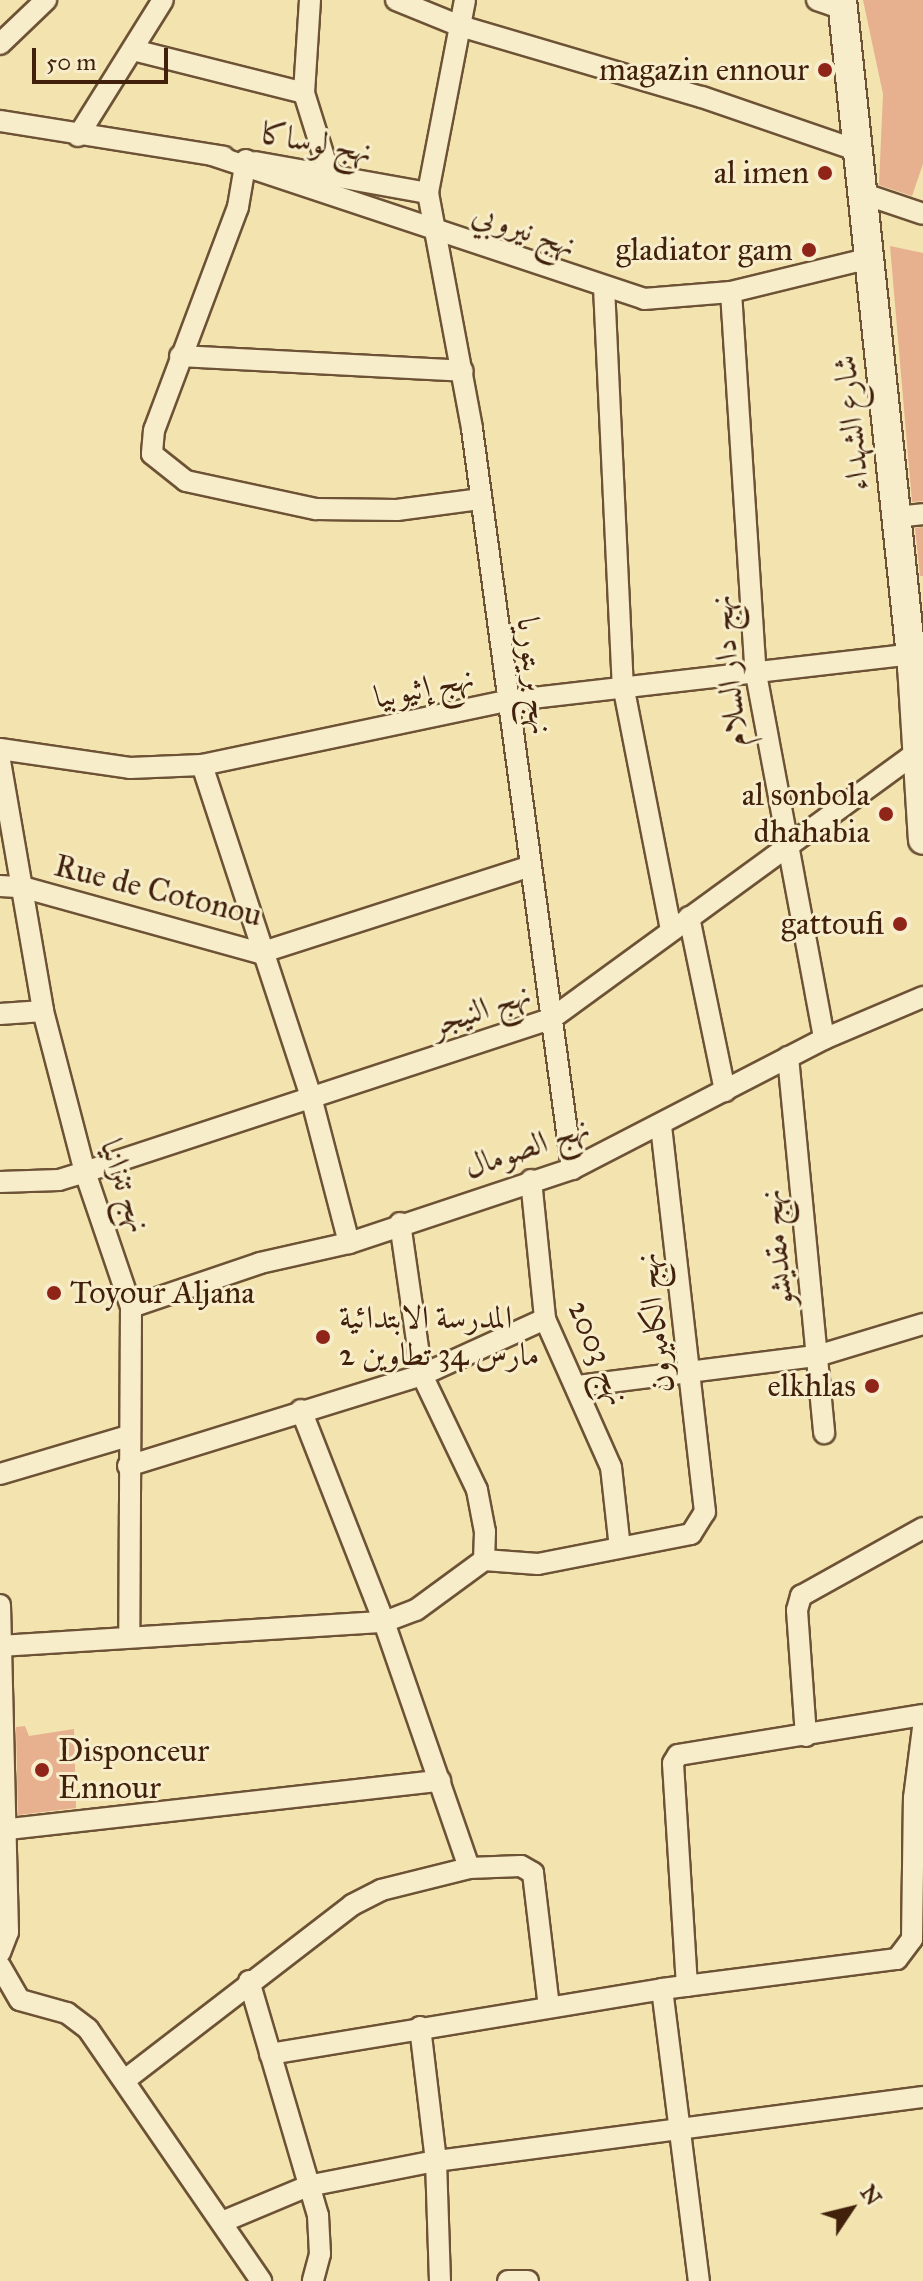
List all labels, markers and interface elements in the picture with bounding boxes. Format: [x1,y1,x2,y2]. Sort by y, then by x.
scale bar [36,32,172,82]
text: 50 m [46,47,96,77]
place label: magazin ennour [599,51,809,89]
marker: magazin ennour [816,61,834,79]
street label: نهج لوساكا [259,114,375,172]
place label: al imen [714,154,809,192]
marker: al imen [816,164,834,182]
street label: نهج نيروبي [467,194,581,266]
place label: gladiator gam [616,231,793,269]
marker: gladiator gam [800,241,818,259]
street label: شارع الشهداء [826,353,878,493]
street label: نهج دار السلام [702,593,756,749]
street label: نهج بريتوريا [508,615,560,737]
street label: نهج إثيوبيا [371,659,477,717]
place label: al sonbola dhahabia [742,777,870,852]
marker: al sonbola dhahabia [877,805,895,823]
street label: Rue de Cotonou [50,847,266,935]
place label: gattoufi [781,905,884,943]
marker: gattoufi [891,915,909,933]
street label: نهج النيجر [426,975,536,1045]
street label: نهج الصومال [459,1109,595,1187]
street label: نهج تنزانيا [91,1134,159,1238]
street label: نهج مقديشو [752,1187,802,1309]
street label: نهج الكاميرون [627,1251,683,1395]
place label: Toyour Aljana [70,1274,255,1312]
marker: Toyour Aljana [45,1284,63,1302]
street label: نهج 2003 [559,1295,637,1411]
place label: المدرسة الابتدائية 2 مارس 34 تطاوين [339,1300,539,1375]
marker: المدرسة الابتدائية 2 مارس 34 تطاوين [314,1328,332,1346]
place label: elkhlas [768,1367,856,1405]
marker: elkhlas [863,1377,881,1395]
place label: Disponceur Ennour [58,1733,209,1808]
marker: Disponceur Ennour [33,1761,51,1779]
north arrow [811,2169,891,2249]
text: N [855,2180,887,2210]

